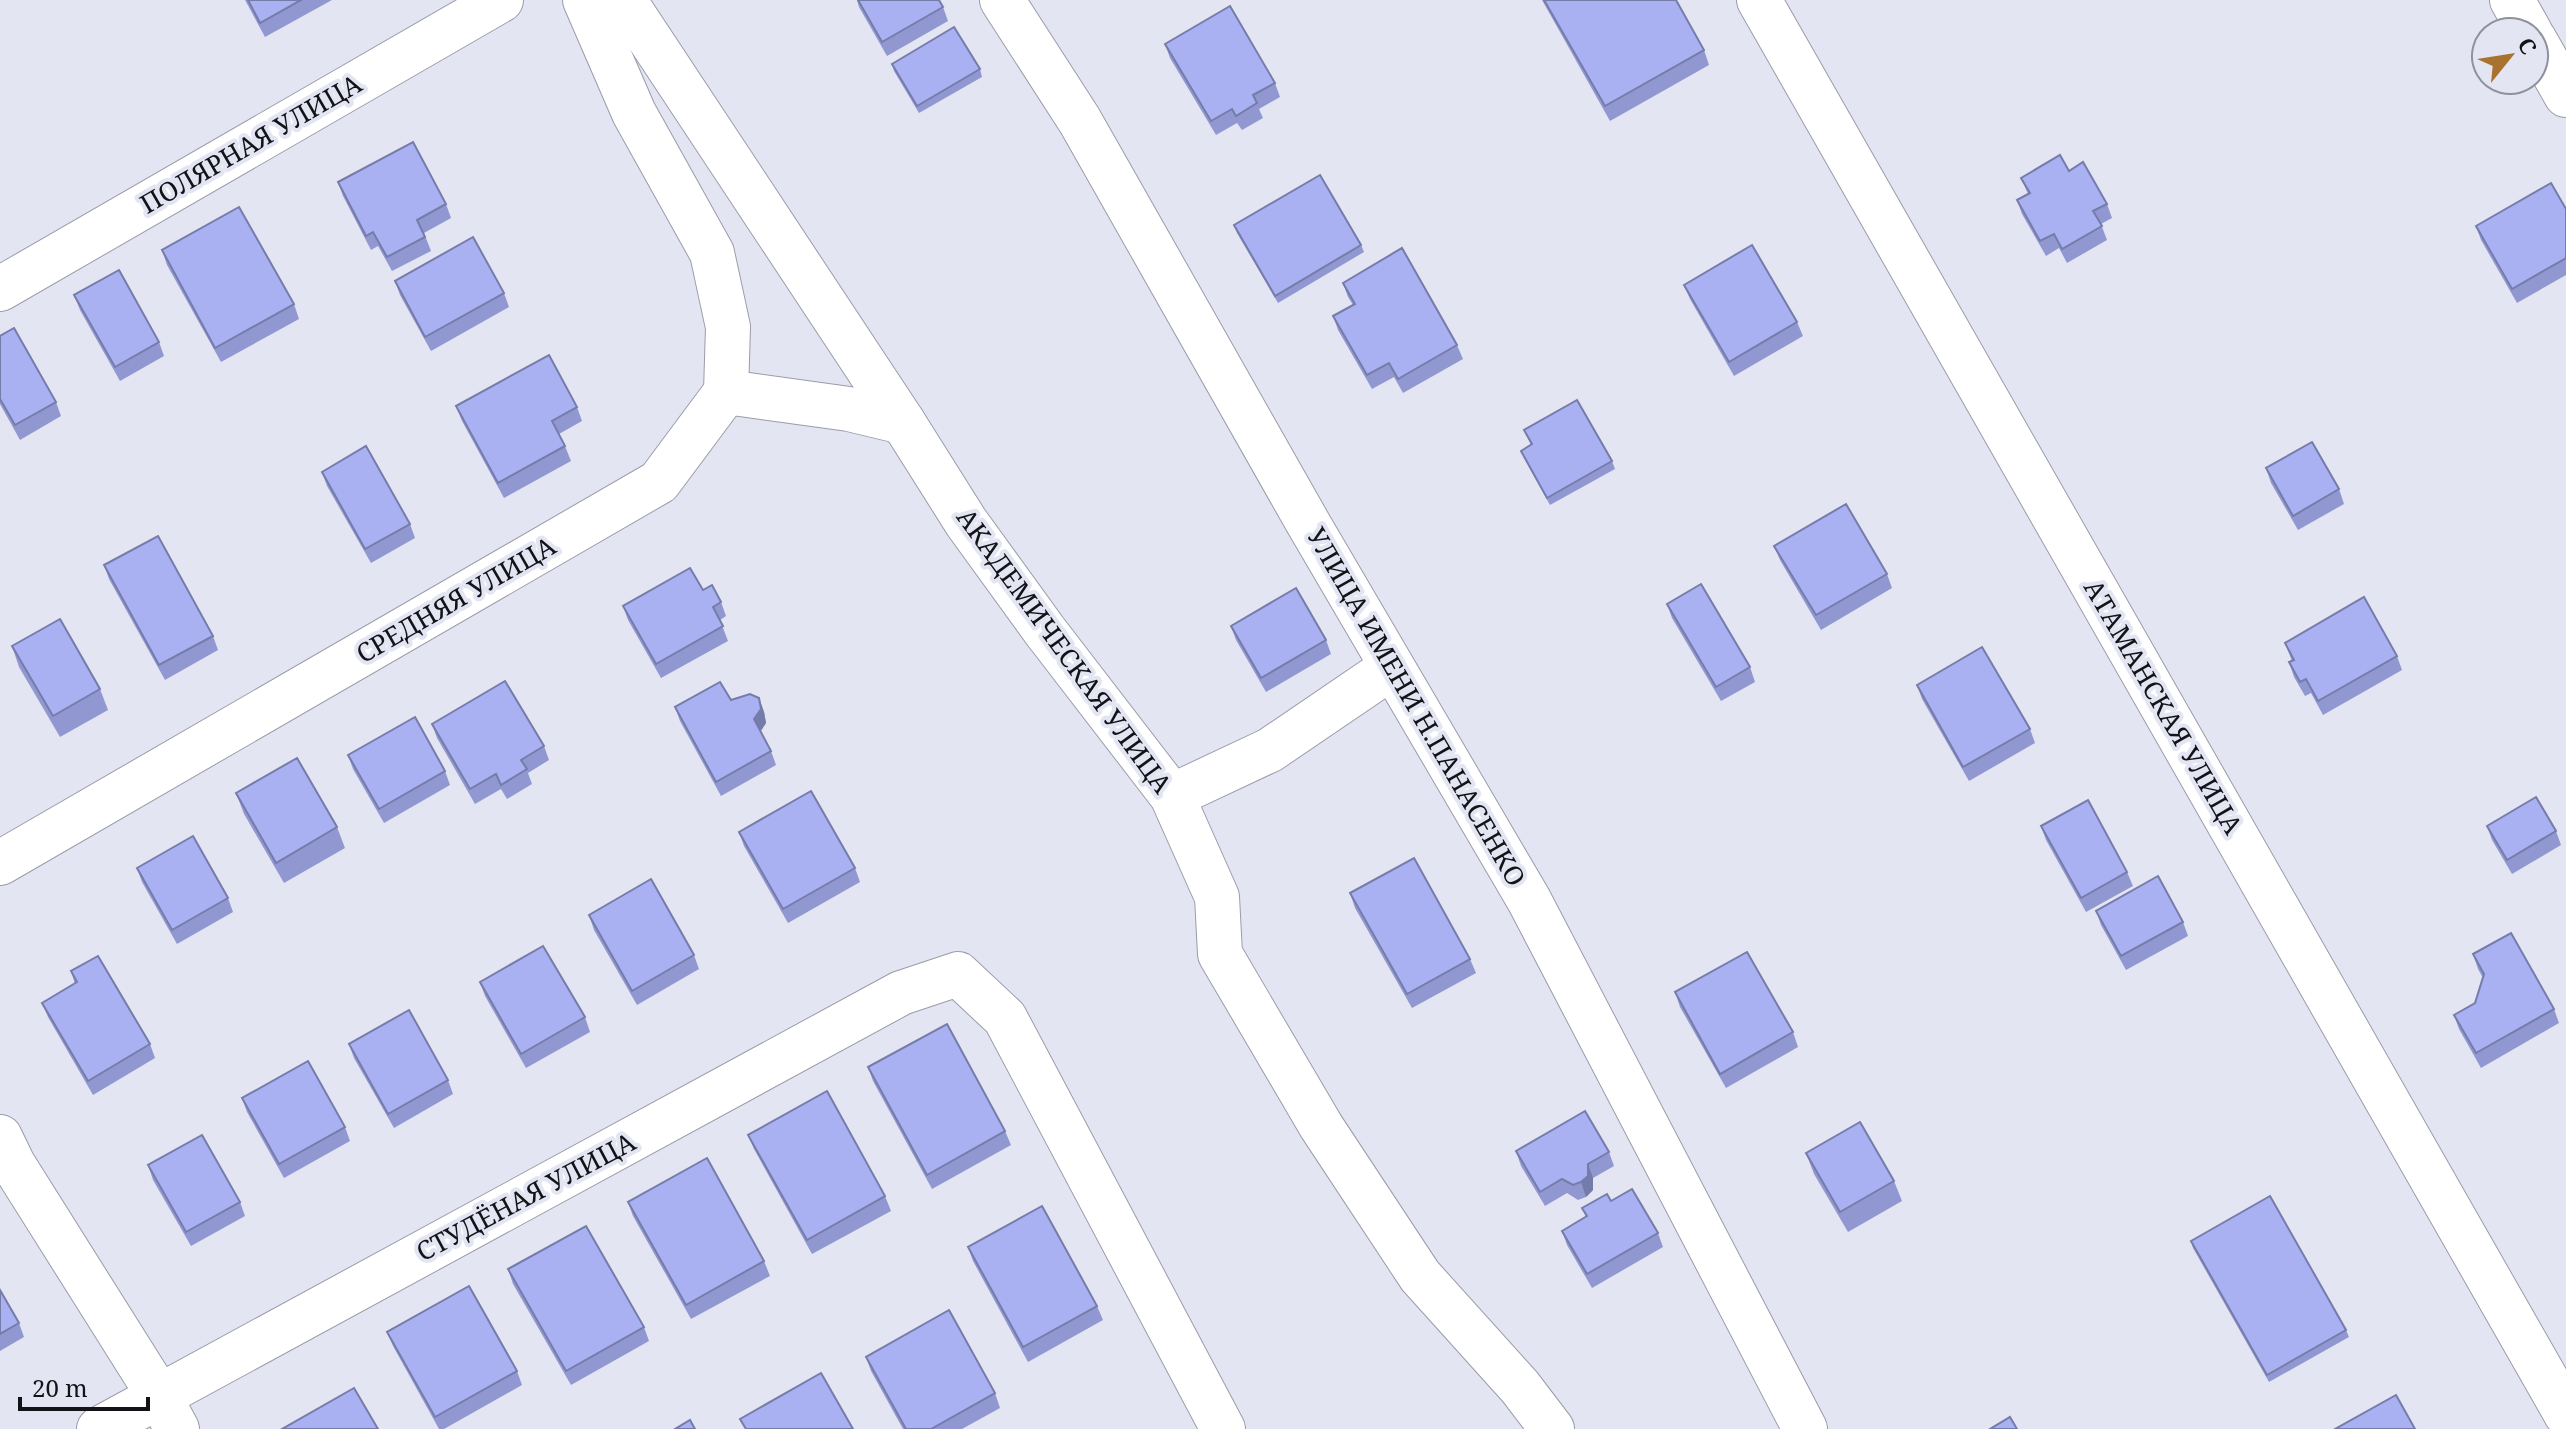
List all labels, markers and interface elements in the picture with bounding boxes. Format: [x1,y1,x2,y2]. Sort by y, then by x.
north arrow [2470,16,2550,96]
text: С [2512,32,2545,59]
street label: ПОЛЯРНАЯ УЛИЦА [133,65,368,221]
street label: АКАДЕМИЧЕСКАЯ УЛИЦА [949,500,1181,801]
street label: УЛИЦА ИМЕНИ Н.ПАНАСЕНКО [1299,521,1535,892]
street label: СРЕДНЯЯ УЛИЦА [349,527,562,671]
street label: АТАМАНСКАЯ УЛИЦА [2076,572,2252,841]
street label: СТУДЁНАЯ УЛИЦА [410,1123,642,1269]
scale bar [20,1361,148,1411]
text: 20 m [32,1371,88,1404]

